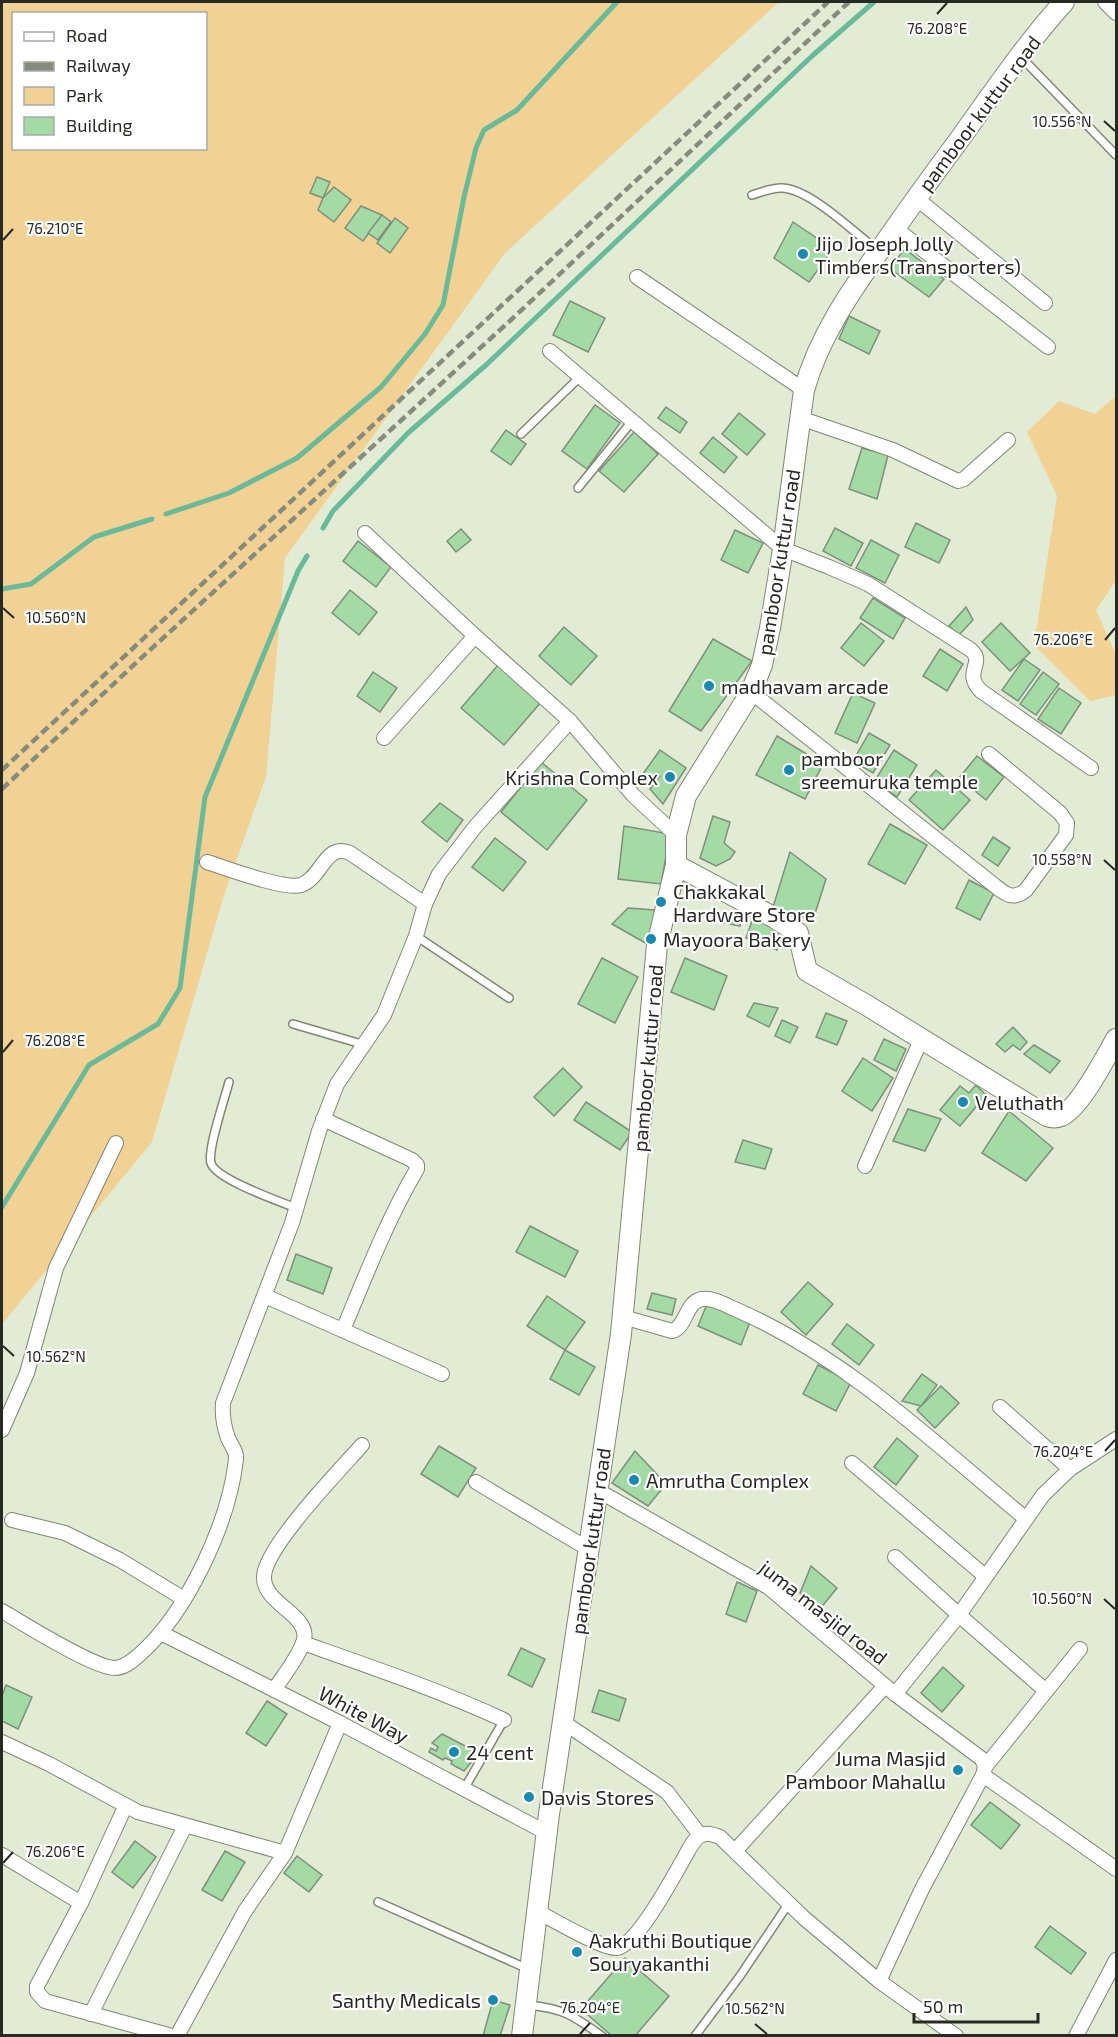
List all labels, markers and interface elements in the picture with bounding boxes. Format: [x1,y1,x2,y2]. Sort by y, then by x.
legend [12,12,207,150]
text: 76.208°E [907,19,967,37]
text: Road [66,24,107,46]
street label: pamboor kuttur road [913,31,1045,195]
text: Railway [66,54,131,76]
text: Park [66,84,103,106]
text: 10.556°N [1032,112,1092,130]
text: Building [66,114,133,136]
text: 76.210°E [27,219,84,237]
place label: Jijo Joseph Jolly Timbers(Transporters) [815,231,1021,278]
marker: Jijo Joseph Jolly Timbers(Transporters) [796,247,810,261]
street label: pamboor kuttur road [751,467,805,657]
text: 10.560°N [26,608,86,626]
text: 76.206°E [1033,630,1093,648]
place label: madhavam arcade [721,674,889,698]
marker: madhavam arcade [702,679,716,693]
place label: pamboor sreemuruka temple [801,746,978,793]
marker: pamboor sreemuruka temple [782,763,796,777]
place label: Krishna Complex [505,765,658,789]
marker: Krishna Complex [663,770,677,784]
text: 10.558°N [1032,850,1092,868]
place label: Chakkakal Hardware Store [673,879,816,926]
marker: Chakkakal Hardware Store [654,895,668,909]
place label: Mayoora Bakery [663,927,811,951]
marker: Mayoora Bakery [644,932,658,946]
street label: pamboor kuttur road [627,963,667,1153]
text: 76.208°E [25,1031,85,1049]
place label: Veluthath [975,1090,1064,1114]
marker: Veluthath [956,1095,970,1109]
text: 10.562°N [26,1347,86,1365]
text: 76.204°E [1033,1442,1093,1460]
street label: pamboor kuttur road [565,1446,615,1636]
place label: Amrutha Complex [646,1468,810,1492]
marker: Amrutha Complex [627,1473,641,1487]
street label: juma masjid road [755,1555,893,1669]
text: 10.560°N [1032,1589,1092,1607]
street label: White Way [315,1680,413,1748]
place label: 24 cent [466,1740,534,1764]
marker: 24 cent [447,1745,461,1759]
place label: Juma Masjid Pamboor Mahallu [785,1746,946,1793]
marker: Juma Masjid Pamboor Mahallu [951,1763,965,1777]
place label: Davis Stores [541,1785,654,1809]
marker: Davis Stores [522,1790,536,1804]
text: 76.206°E [25,1842,85,1860]
place label: Aakruthi Boutique Souryakanthi [589,1928,752,1975]
marker: Aakruthi Boutique Souryakanthi [570,1945,584,1959]
scale bar [914,1986,1038,2024]
place label: Santhy Medicals [332,1988,481,2012]
marker: Santhy Medicals [486,1993,500,2007]
text: 50 m [923,1995,963,2017]
text: 76.204°E [560,1998,620,2016]
text: 10.562°N [725,1999,785,2017]

